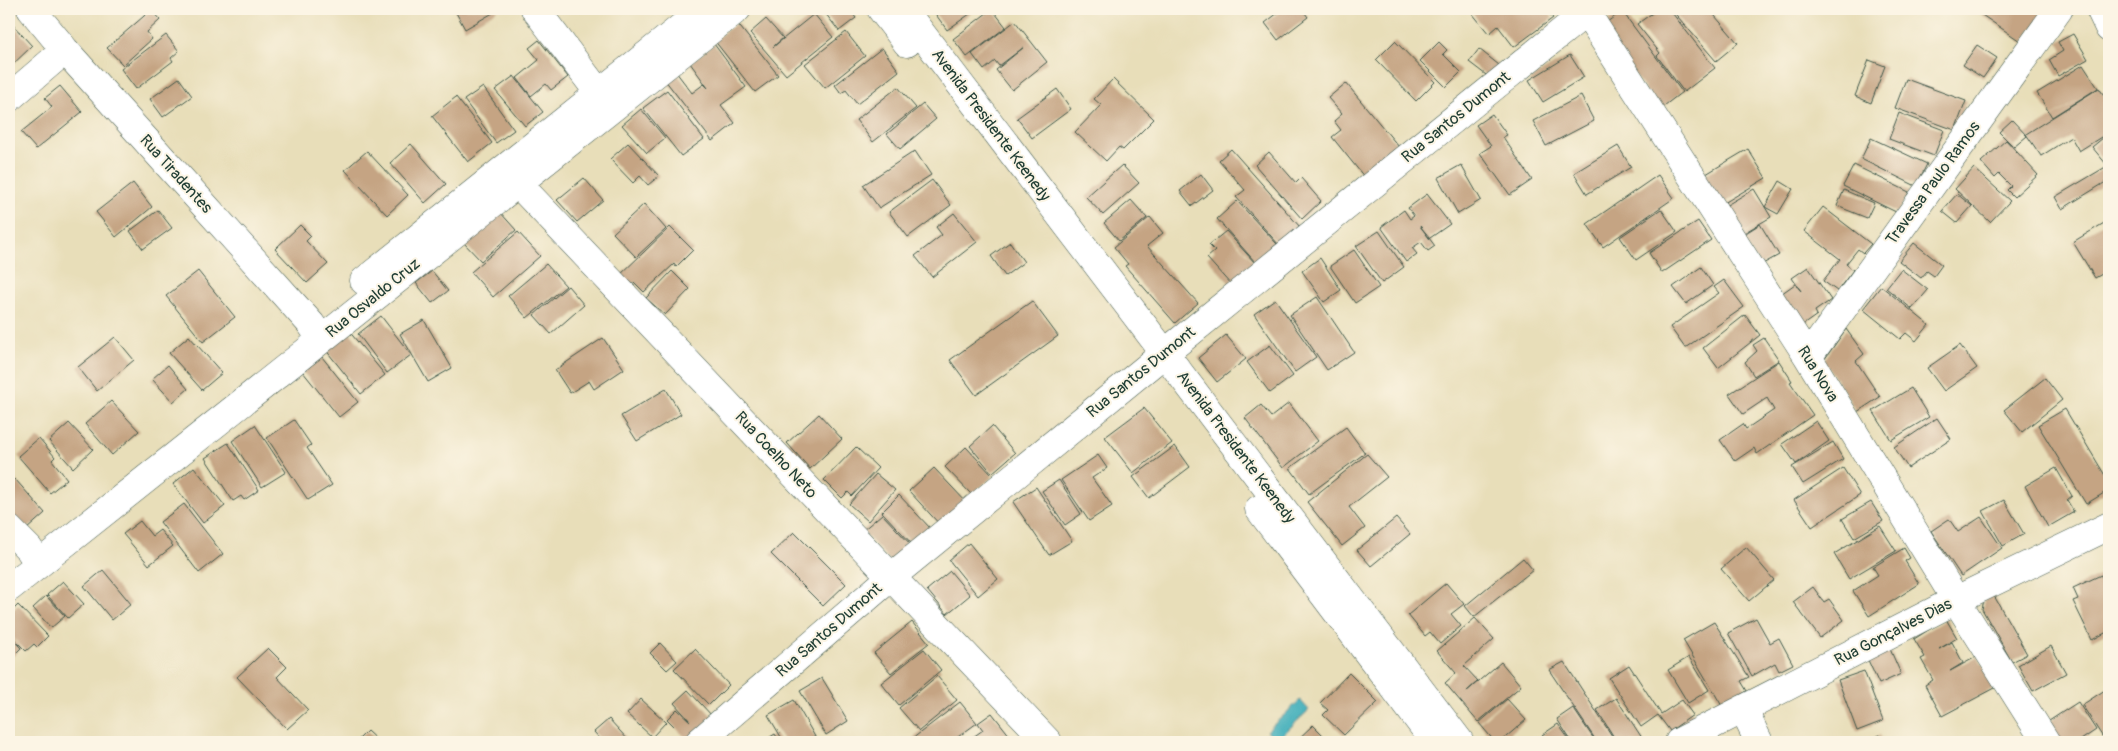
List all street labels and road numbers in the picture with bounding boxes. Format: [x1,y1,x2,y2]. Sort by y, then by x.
street label: Avenida Presidente Keenedy [927,45,1055,205]
street label: Rua Santos Dumont [1397,67,1515,167]
street label: Travessa Paulo Ramos [1881,117,1985,249]
street label: Rua Tiradentes [135,130,217,218]
street label: Rua Osvaldo Cruz [322,254,424,342]
street label: Rua Santos Dumont [1082,322,1200,422]
street label: Rua Nova [1793,342,1843,406]
street label: Avenida Presidente Keenedy [1172,367,1300,527]
street label: Rua Coelho Neto [731,407,822,503]
street label: Rua Santos Dumont [772,578,887,682]
street label: Rua Gonçalves Dias [1831,594,1955,670]

